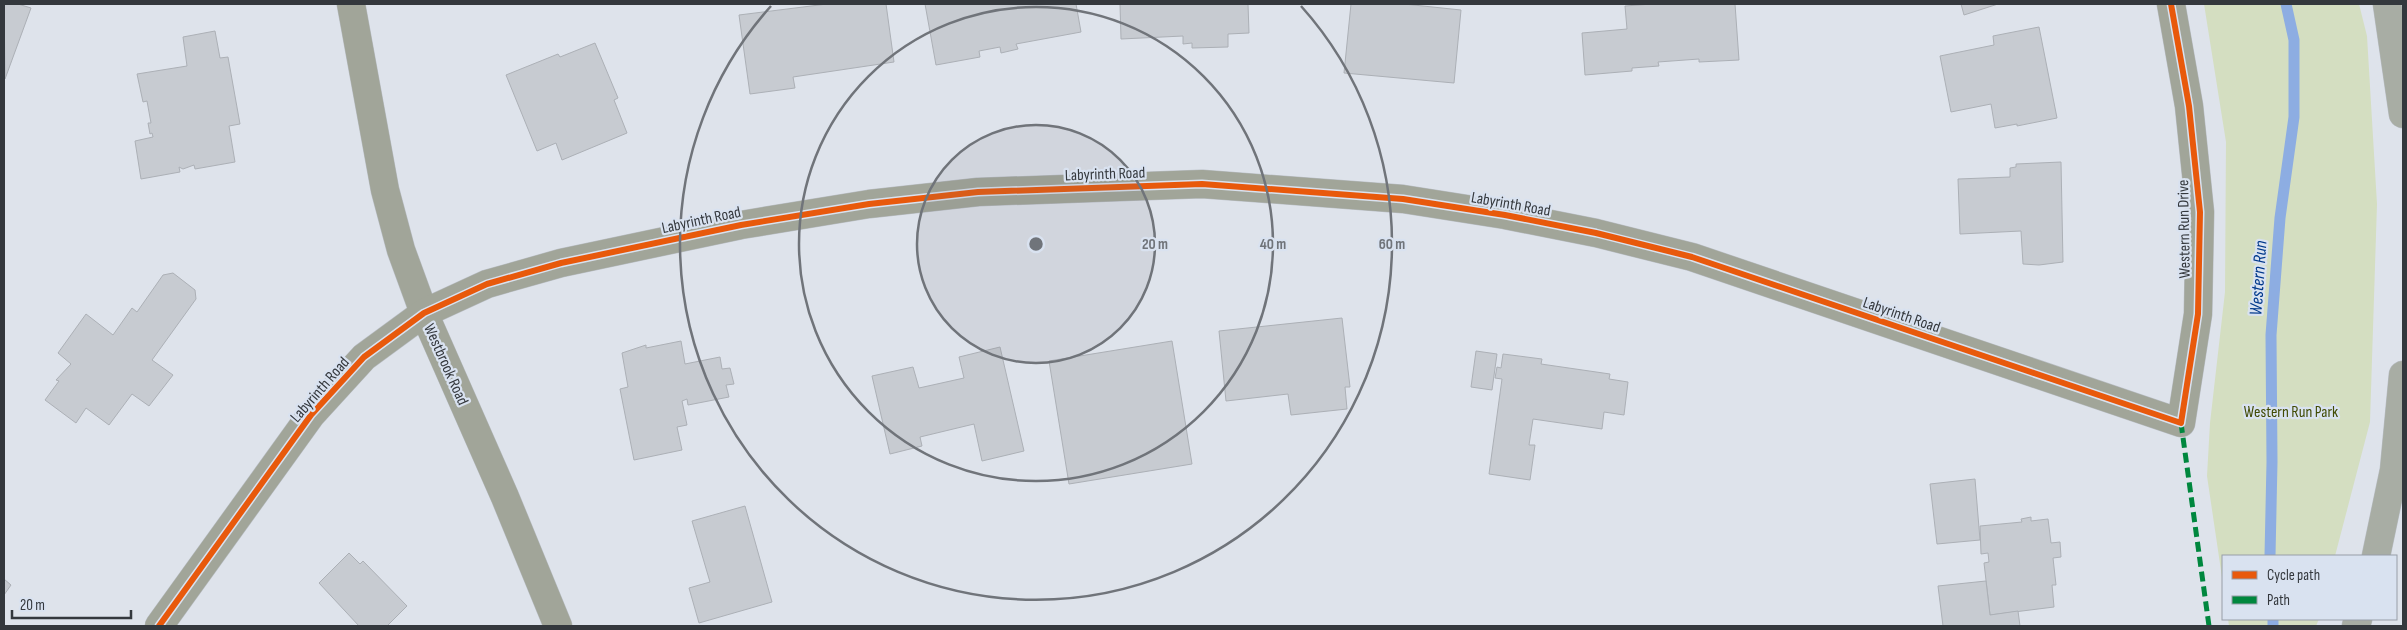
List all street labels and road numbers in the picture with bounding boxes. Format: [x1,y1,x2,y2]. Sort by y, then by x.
street label: Labyrinth Road [1065,164,1145,185]
street label: Western Run Drive [2174,179,2195,279]
street label: Labyrinth Road [1470,188,1552,221]
street label: Labyrinth Road [660,203,743,238]
street label: Labyrinth Road [1860,293,1943,337]
street label: Westbrook Road [419,321,472,408]
street label: Labyrinth Road [287,353,354,426]

